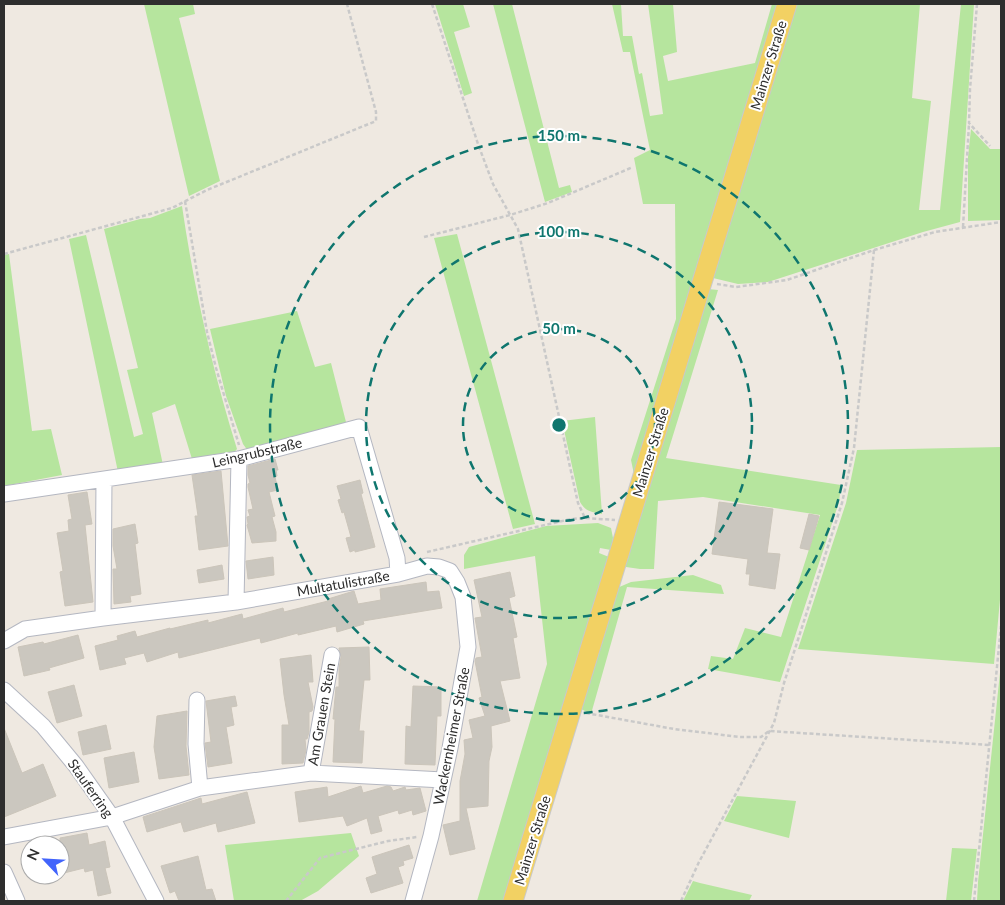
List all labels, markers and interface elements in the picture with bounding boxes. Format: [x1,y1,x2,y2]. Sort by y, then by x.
street label: Mainzer Straße [746,18,790,112]
text: 150 m [538,126,580,144]
text: 100 m [538,222,580,240]
text: 50 m [542,319,576,337]
street label: Mainzer Straße [628,405,672,499]
centre of rings [550,416,568,434]
street label: Leingrubstraße [210,433,304,471]
street label: Multatulistraße [295,566,391,600]
street label: Am Grauen Stein [304,661,338,767]
street label: Wackernheimer Straße [429,666,473,806]
street label: Stauferring [65,755,117,821]
street label: Mainzer Straße [510,793,554,887]
north arrow [20,835,70,885]
text: N [23,846,43,863]

